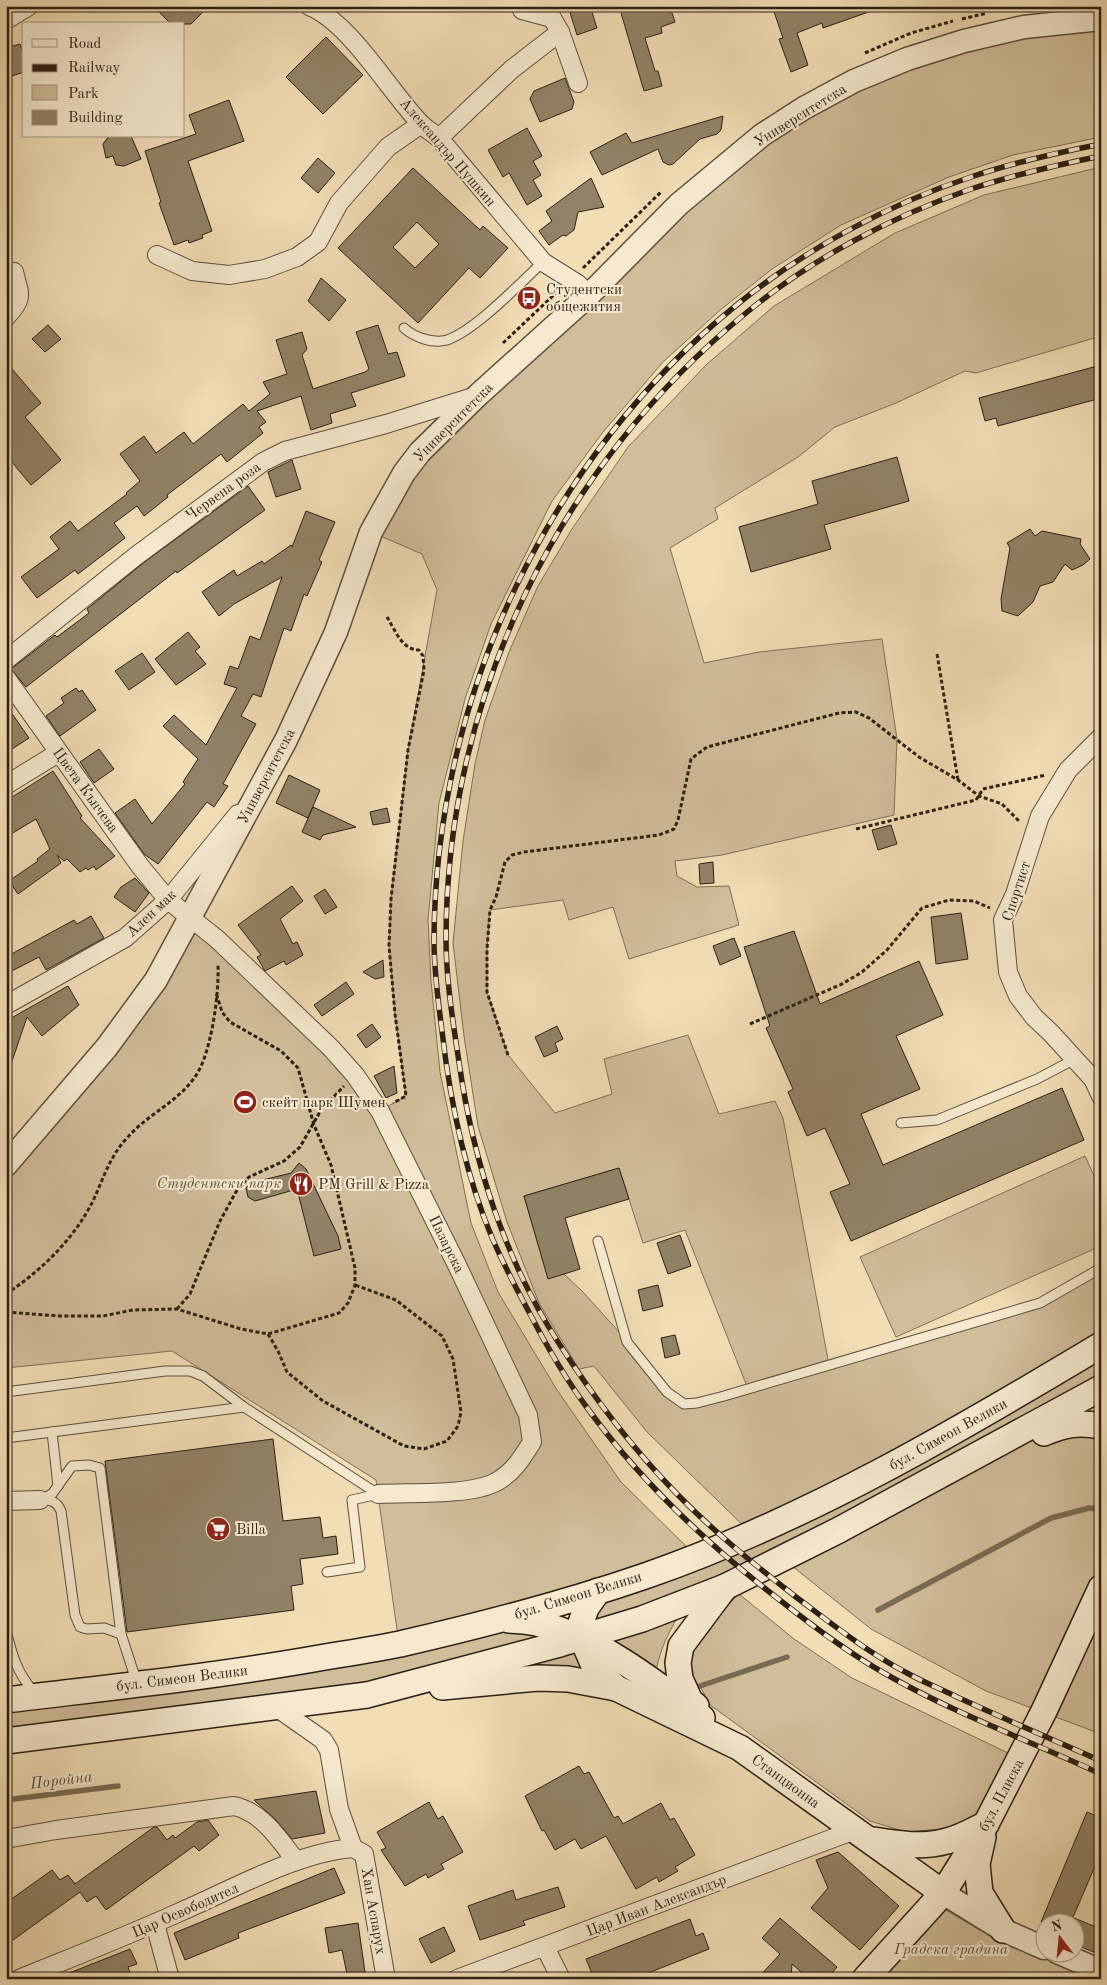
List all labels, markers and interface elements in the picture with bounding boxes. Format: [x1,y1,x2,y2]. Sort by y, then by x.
legend [22,22,185,138]
text: Road [68,37,102,52]
text: Railway [68,61,121,76]
street label: Университетска [752,82,850,151]
text: Park [68,87,99,102]
street label: Александър Пушкин [396,96,498,210]
text: Building [68,111,123,126]
place label: Студентски общежития [546,283,622,315]
bus stop icon: Студентски общежития [516,285,542,311]
street label: Университетска [411,380,497,466]
street label: Червена роза [184,460,265,524]
street label: Университетска [236,726,299,827]
street label: Цвета Кънчева [49,746,121,837]
street label: Спортист [1001,860,1034,923]
street label: Ален мак [124,887,180,941]
sports icon: скейт парк Шумен [232,1089,258,1115]
place label: скейт парк Шумен [262,1096,386,1111]
restaurant icon: PM Grill & Pizza [288,1171,314,1197]
park label: Студентски парк [157,1177,281,1192]
place label: PM Grill & Pizza [318,1178,430,1193]
street label: Пазарска [425,1213,466,1277]
street label: бул. Симеон Велики [887,1397,1010,1474]
supermarket icon: Billa [205,1516,231,1542]
place label: Billa [236,1523,267,1538]
street label: бул. Симеон Велики [513,1570,644,1623]
street label: бул. Симеон Велики [116,1664,249,1695]
street label: Станционна [748,1753,823,1812]
street label: бул. Плиска [977,1757,1028,1834]
water label: Поройна [28,1769,94,1793]
street label: Хан Аспарух [358,1867,388,1956]
street label: Цар Иван Александър [584,1873,729,1940]
street label: Цар Освободител [130,1881,241,1942]
north arrow [1034,1912,1084,1962]
text: N [1050,1918,1064,1935]
park label: Градска градина [893,1943,1008,1958]

